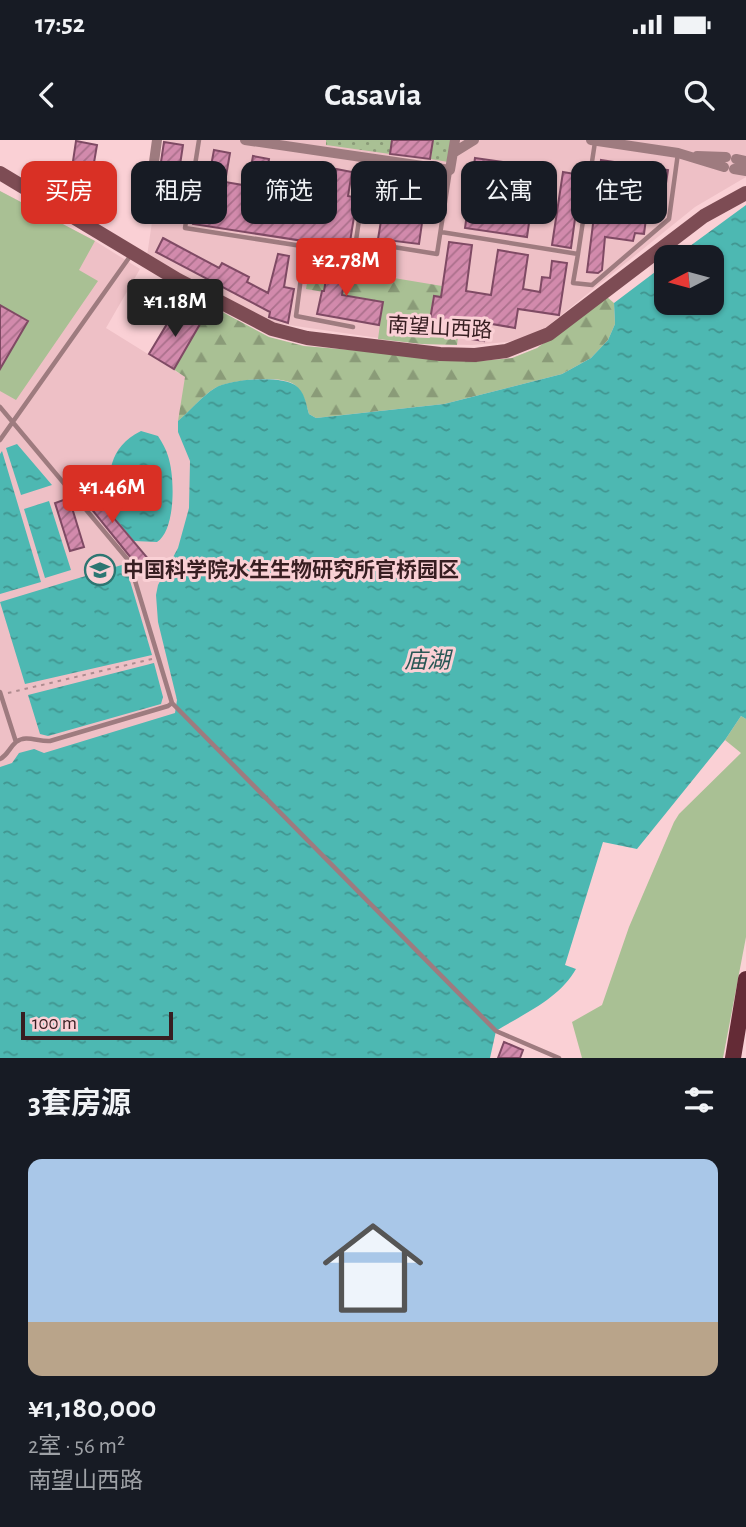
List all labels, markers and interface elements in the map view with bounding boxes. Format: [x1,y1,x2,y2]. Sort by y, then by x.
text: 17:52 [35,11,85,37]
icon: back [28,76,66,114]
icon: search [680,76,718,114]
text: Casavia [324,79,422,111]
chip: 买房 [21,161,117,224]
chip: 租房 [131,161,227,224]
chip: 筛选 [241,161,337,224]
chip: 新上 [351,161,447,224]
chip: 公寓 [461,161,557,224]
chip: 住宅 [571,161,667,224]
pin: ¥2.78M [289,239,403,298]
north arrow [654,245,724,315]
map controls [654,245,724,315]
text: ¥2.78M [312,249,380,272]
pin: ¥1.18M [118,280,232,339]
text: ¥1.18M [143,290,207,313]
street label: 南望山西路 [387,314,493,341]
pin: ¥1.46M [55,466,169,525]
text: ¥1.46M [79,476,145,499]
school or university icon: 中国科学院水生生物研究所官桥园区 [83,553,117,587]
place label: 中国科学院水生生物研究所官桥园区 [123,558,459,581]
water label: 庙湖 [404,648,453,673]
scale bar [21,1009,173,1041]
text: 100 m [32,1014,77,1033]
icon: filters [680,1081,718,1119]
text: 3套房源 [28,1089,131,1119]
icon: home [310,1205,436,1331]
text: ¥1,180,000 [28,1393,156,1423]
text: 2室 · 56 m² [28,1435,125,1458]
text: 南望山西路 [28,1470,143,1493]

